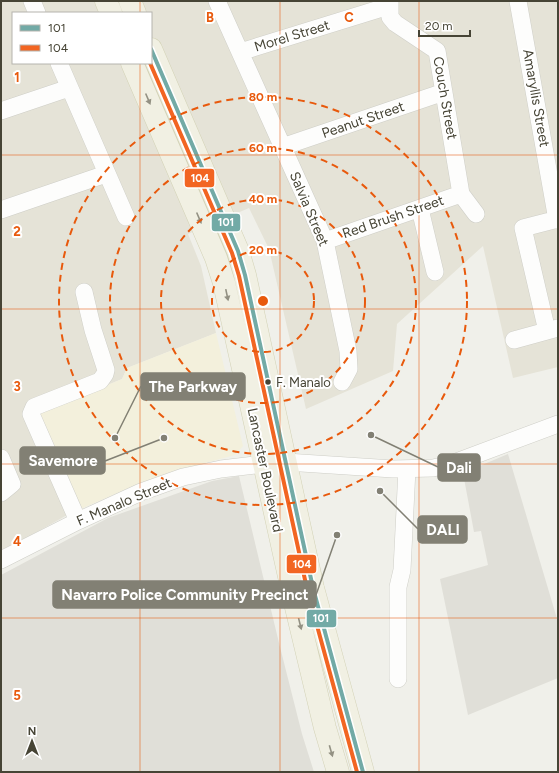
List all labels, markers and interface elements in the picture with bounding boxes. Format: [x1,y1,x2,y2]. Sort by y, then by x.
text: B [206,10,214,25]
text: C [344,10,354,25]
legend [12,12,152,64]
scale bar [419,12,470,38]
street label: Morel Street [252,16,332,56]
text: 20 m [425,19,453,33]
text: 101 [48,21,66,35]
text: 104 [48,41,69,55]
street label: Amaryllis Street [519,48,553,148]
street label: Couch Street [429,55,461,141]
text: 1 [14,70,20,85]
text: 80 m [249,90,277,104]
one-way arrow [145,93,151,104]
street label: Peanut Street [319,98,407,142]
text: 60 m [249,141,277,155]
line badge: 104 [184,168,215,188]
street label: Salvia Street [286,169,332,249]
text: 104 [191,172,209,185]
text: 40 m [249,192,277,206]
street label: Red Brush Street [340,192,446,242]
one-way arrow [196,213,202,224]
line badge: 101 [211,213,241,232]
text: 101 [218,216,234,229]
text: 2 [13,224,21,239]
text: 20 m [249,243,277,257]
one-way arrow [224,289,230,301]
centre of rings [256,294,270,308]
callout: The Parkway [141,373,245,400]
place label: F. Manalo [276,375,331,390]
marker: F. Manalo [263,377,273,387]
text: The Parkway [149,378,238,396]
text: 3 [13,379,21,394]
street label: Lancaster Boulevard [244,406,286,534]
callout: Savemore [20,447,105,474]
text: Savemore [28,452,98,470]
callout: Dali [438,454,480,481]
text: Dali [446,459,472,477]
street label: F. Manalo Street [74,474,174,530]
callout: DALI [418,516,467,543]
text: DALI [426,521,460,539]
text: 4 [13,534,21,549]
line badge: 104 [286,554,317,574]
text: 104 [293,558,311,571]
callout: Navarro Police Community Precinct [53,581,316,608]
text: Navarro Police Community Precinct [61,586,309,604]
line badge: 101 [306,609,337,628]
text: 101 [313,612,329,625]
one-way arrow [297,619,303,631]
text: 5 [13,688,21,703]
north arrow [12,721,52,761]
text: N [28,725,36,738]
one-way arrow [329,744,335,757]

